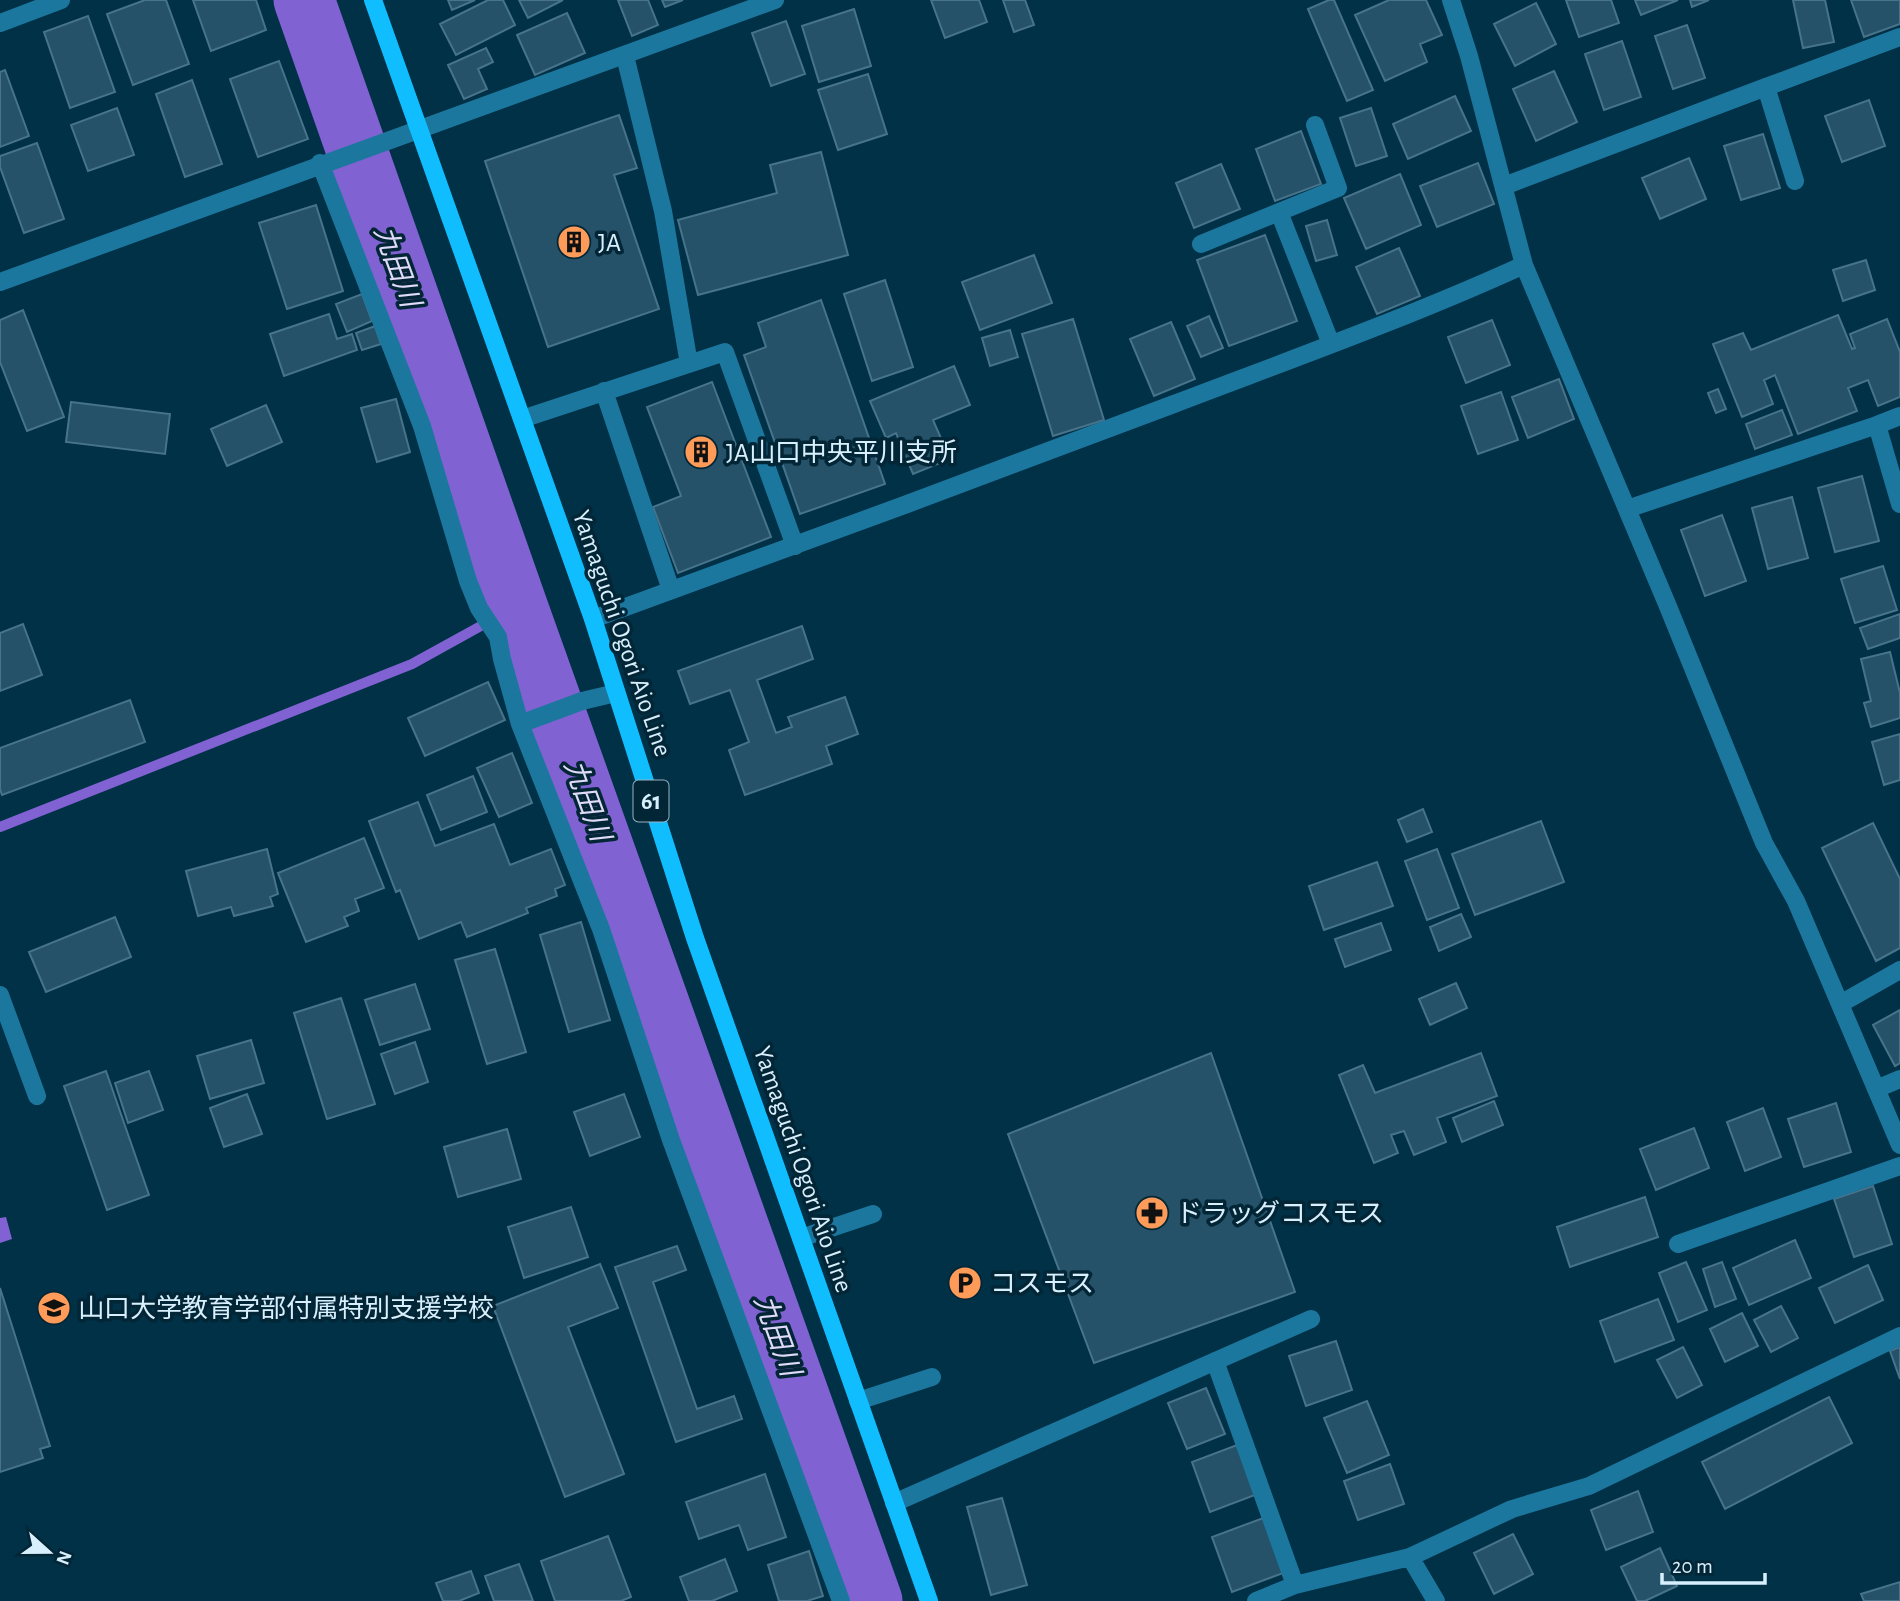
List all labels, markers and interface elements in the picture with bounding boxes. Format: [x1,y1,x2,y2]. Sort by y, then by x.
water label: 九田川 [369,222,427,314]
building icon: JA [555,223,593,261]
place label: JA [598,230,621,256]
building icon: JA山口中央平川支所 [682,433,720,471]
place label: JA山口中央平川支所 [726,439,957,466]
street label: Yamaguchi Ogori Aio Line [568,507,676,760]
water label: 九田川 [559,756,617,848]
road number: 61 [634,780,668,822]
street label: Yamaguchi Ogori Aio Line [749,1043,857,1296]
pharmacy icon: ドラッグコスモス [1133,1194,1171,1232]
place label: ドラッグコスモス [1176,1199,1384,1227]
parking icon: コスモス [946,1264,984,1302]
place label: コスモス [990,1271,1094,1297]
school or university icon: 山口大学教育学部付属特別支援学校 [35,1289,73,1327]
water label: 九田川 [749,1291,807,1383]
place label: 山口大学教育学部付属特別支援学校 [78,1294,494,1322]
north arrow [14,1517,84,1587]
scale bar [1662,1542,1765,1586]
text: N [52,1548,75,1567]
text: 20 m [1672,1556,1713,1577]

